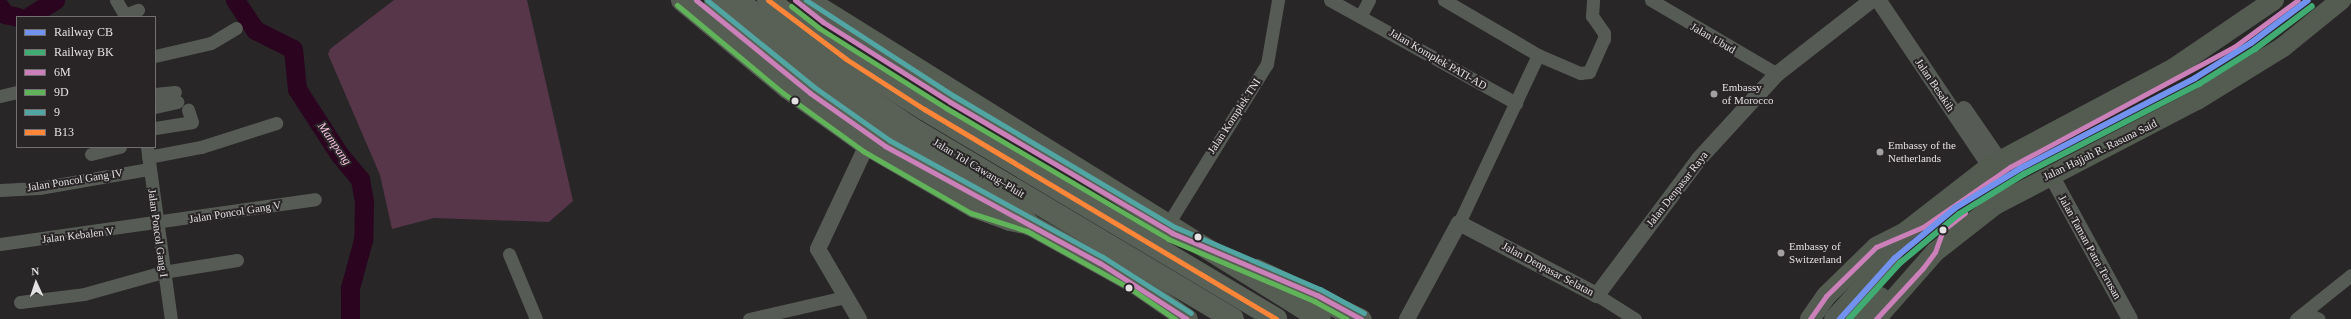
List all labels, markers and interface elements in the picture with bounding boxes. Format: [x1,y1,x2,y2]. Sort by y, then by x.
legend [16,16,156,148]
street label: Jalan Ubud [1688,20,1738,56]
text: Railway CB [54,25,113,39]
street label: Jalan Komplek PATI-AD [1387,26,1489,92]
text: Railway BK [54,45,114,59]
street label: Jalan Besakih [1913,56,1957,114]
text: 6M [54,65,71,79]
street label: Jalan Komplek TNI [1205,76,1263,156]
place label: Embassy of Morocco [1722,81,1774,107]
text: 9D [54,85,69,99]
marker: Embassy of Morocco [1709,89,1719,99]
unlabelled marker [790,96,800,106]
text: 9 [54,105,60,119]
street label: Jalan Hajjah R. Rasuna Said [2041,117,2159,183]
water label: Mampang [314,120,354,168]
text: B13 [54,125,74,139]
street label: Jalan Tol Cawang–Pluit [931,135,1027,201]
place label: Embassy of the Netherlands [1888,139,1956,165]
marker: Embassy of the Netherlands [1875,147,1885,157]
street label: Jalan Denpasar Raya [1643,149,1711,229]
street label: Jalan Poncol Gang IV [26,166,124,194]
street label: Jalan Poncol Gang I [145,188,171,278]
street label: Jalan Taman Patra Terusan [2056,192,2124,302]
street label: Jalan Poncol Gang V [188,198,282,226]
street label: Jalan Kebalen V [41,224,115,246]
unlabelled marker [1938,225,1948,235]
unlabelled marker [1193,232,1203,242]
street label: Jalan Denpasar Selatan [1500,239,1596,299]
place label: Embassy of Switzerland [1789,240,1842,266]
marker: Embassy of Switzerland [1776,248,1786,258]
north arrow [16,263,56,303]
text: N [31,265,40,277]
unlabelled marker [1124,283,1134,293]

